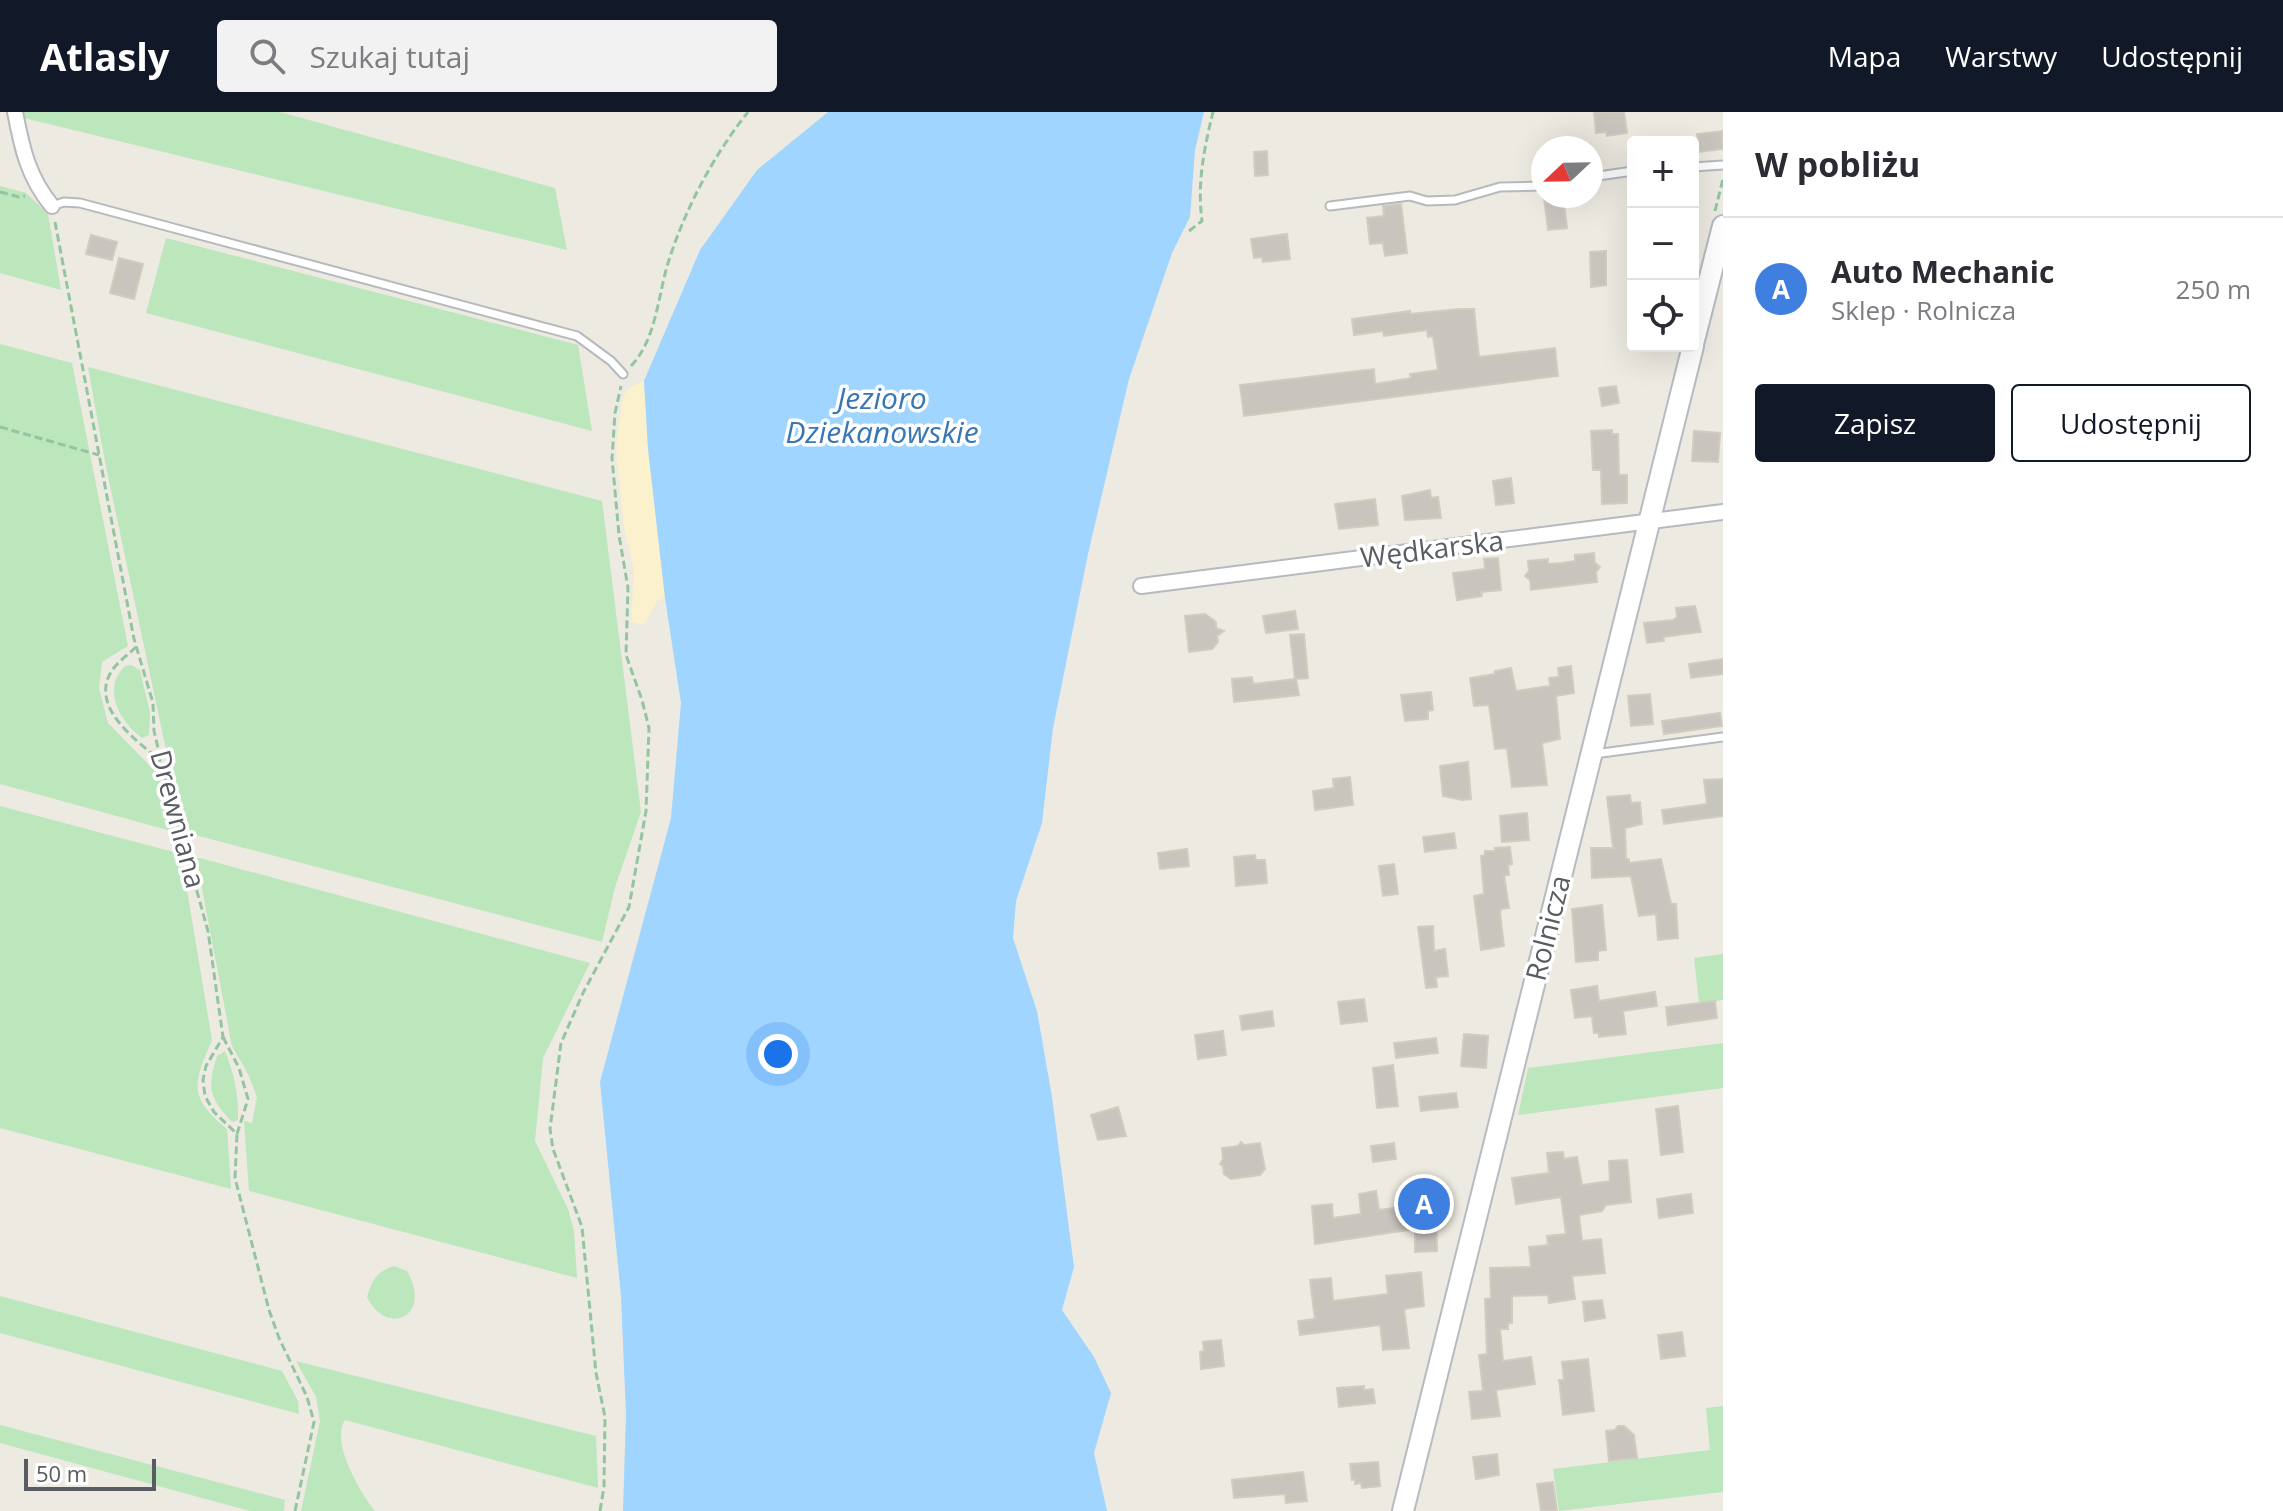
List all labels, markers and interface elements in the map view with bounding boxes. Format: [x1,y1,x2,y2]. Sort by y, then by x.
search box [217,20,777,92]
text: Atlasly [40,30,169,82]
icon: search [245,34,289,78]
text: Szukaj tutaj [309,36,470,77]
text: Mapa [1828,37,1901,75]
text: Warstwy [1945,37,2057,75]
text: Udostępnij [2101,37,2243,75]
north arrow [1531,136,1603,208]
map controls [1627,136,1699,352]
button: + [1627,136,1699,208]
text: W pobliżu [1755,141,1920,187]
button: − [1627,208,1699,280]
text: Auto Mechanic [1831,251,2054,292]
text: A [1772,271,1790,307]
text: 250 m [2176,271,2251,307]
button: locate [1627,280,1699,352]
text: Sklep · Rolnicza [1831,292,2016,328]
water label: Jezioro Dziekanowskie [785,377,979,452]
button: Zapisz [1755,384,1995,462]
button: Udostępnij [2011,384,2251,462]
street label: Wędkarska [1358,520,1506,576]
street label: Drewniana [142,745,216,892]
street label: Rolnicza [1516,871,1578,985]
your location [758,1034,798,1074]
pin: A [1398,1174,1450,1234]
scale bar [24,1455,156,1491]
text: 50 m [36,1458,87,1488]

